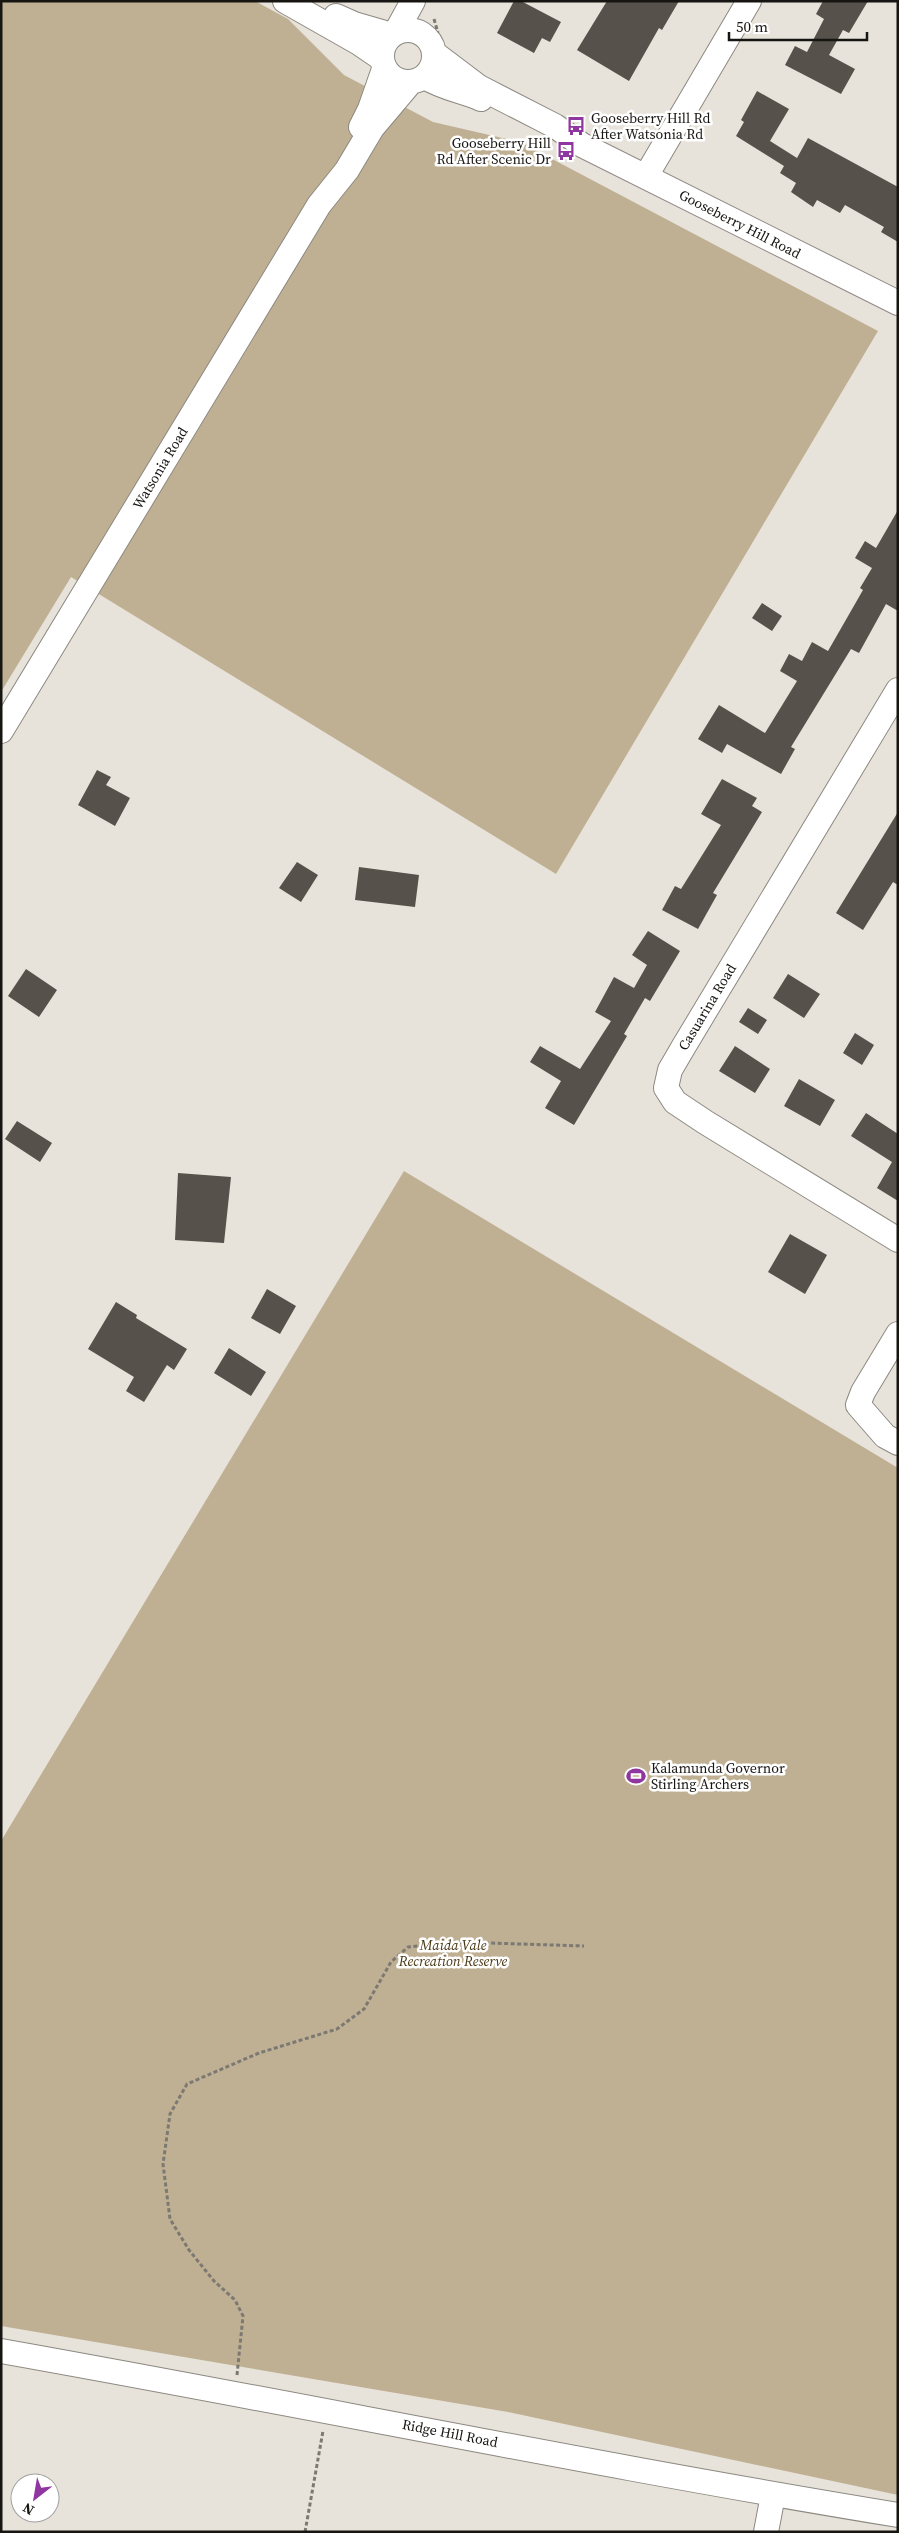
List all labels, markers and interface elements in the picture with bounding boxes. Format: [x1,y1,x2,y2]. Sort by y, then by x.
scale bar [729,10,866,42]
text: 50 m [736,16,768,37]
place label: Gooseberry Hill Rd After Watsonia Rd [591,108,710,144]
bus stop icon: Gooseberry Hill Rd After Watsonia Rd [565,115,587,137]
place label: Gooseberry Hill Rd After Scenic Dr [436,133,551,169]
bus stop icon: Gooseberry Hill Rd After Scenic Dr [555,140,577,162]
street label: Gooseberry Hill Road [676,185,804,263]
street label: Watsonia Road [128,423,192,513]
street label: Casuarina Road [673,960,741,1054]
place label: Kalamunda Governor Stirling Archers [651,1758,785,1794]
sports icon: Kalamunda Governor Stirling Archers [625,1765,647,1787]
park label: Maida Vale Recreation Reserve [398,1935,508,1971]
street label: Ridge Hill Road [400,2414,500,2452]
north arrow [10,2473,60,2523]
text: N [19,2498,38,2520]

